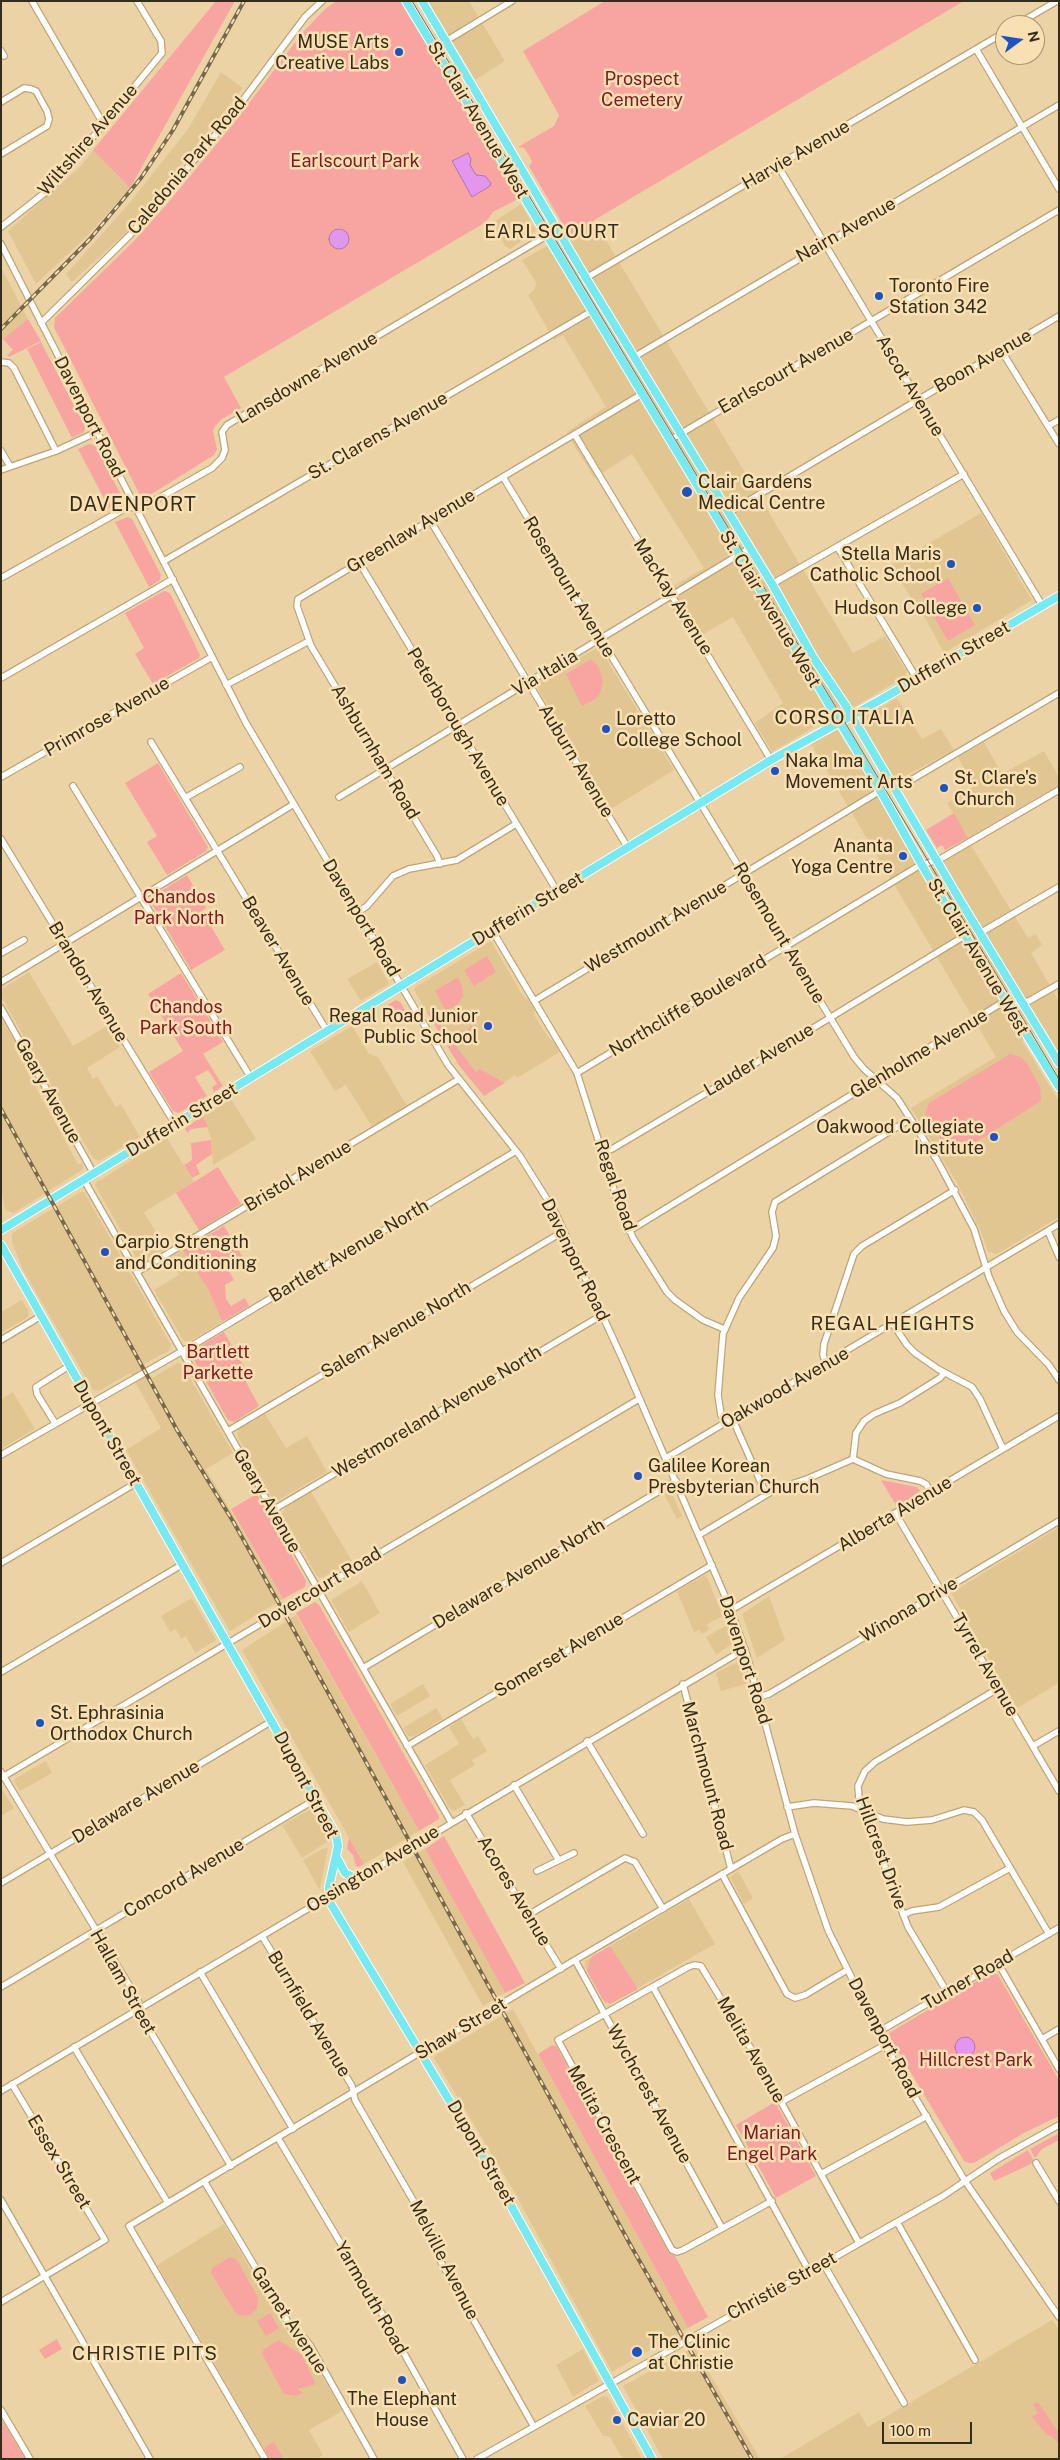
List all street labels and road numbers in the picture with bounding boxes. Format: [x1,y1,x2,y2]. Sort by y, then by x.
street label: St. Clair Avenue West [423,38,533,202]
street label: Wiltshire Avenue [34,80,142,200]
street label: Caledonia Park Road [123,93,251,239]
street label: Harvie Avenue [738,115,854,195]
street label: Nairn Avenue [792,193,900,267]
street label: Earlscourt Avenue [714,323,858,419]
street label: Boon Avenue [930,324,1036,398]
street label: Lansdowne Avenue [232,327,382,429]
street label: Ascot Avenue [871,331,949,441]
street label: Davenport Road [49,353,129,481]
street label: St. Clarens Avenue [304,387,452,485]
street label: Greenlaw Avenue [343,484,479,578]
street label: Rosemount Avenue [518,513,620,661]
street label: St. Clair Avenue West [715,527,825,691]
street label: MacKay Avenue [629,535,717,659]
street label: Dufferin Street [894,616,1014,698]
street label: Peterborough Avenue [402,644,514,810]
street label: Via Italia [508,645,582,701]
street label: Primrose Avenue [40,672,174,762]
street label: Ashburnham Road [326,681,424,823]
street label: Auburn Avenue [534,701,618,821]
street label: Davenport Road [317,855,405,981]
street label: Rosemount Avenue [728,859,830,1007]
street label: Dufferin Street [469,867,587,951]
street label: St. Clair Avenue West [923,875,1033,1039]
street label: Westmount Avenue [581,876,731,978]
street label: Beaver Avenue [237,892,319,1010]
street label: Brandon Avenue [44,918,132,1046]
street label: Northcliffe Boulevard [605,950,771,1062]
street label: Glenholme Avenue [846,1004,992,1104]
street label: Lauder Avenue [700,1019,818,1101]
street label: Geary Avenue [10,1035,86,1147]
street label: Dufferin Street [123,1078,241,1162]
street label: Bristol Avenue [241,1136,355,1216]
street label: Regal Road [589,1136,641,1234]
street label: Bartlett Avenue North [265,1195,433,1307]
street label: Davenport Road [536,1195,614,1325]
street label: Salem Avenue North [317,1277,475,1383]
street label: Westmoreland Avenue North [329,1341,545,1483]
street label: Oakwood Avenue [717,1343,853,1433]
street label: Dupont Street [68,1377,146,1489]
street label: Geary Avenue [229,1445,305,1557]
street label: Alberta Avenue [834,1472,956,1556]
street label: Delaware Avenue North [429,1514,609,1634]
street label: Dovercourt Road [255,1543,385,1633]
street label: Winona Drive [856,1572,962,1648]
street label: Davenport Road [714,1593,776,1727]
street label: Somerset Avenue [490,1608,628,1702]
street label: Tyrrel Avenue [947,1610,1023,1720]
street label: Marchmount Road [677,1699,737,1853]
street label: Dupont Street [269,1728,343,1842]
street label: Delaware Avenue [68,1755,204,1849]
street label: Hillcrest Drive [851,1794,911,1912]
street label: Ossington Avenue [303,1821,443,1917]
street label: Acores Avenue [473,1832,555,1950]
street label: Concord Avenue [120,1834,248,1922]
street label: Hallam Street [85,1926,161,2038]
street label: Turner Road [918,1945,1018,2015]
street label: Burnfield Avenue [263,1947,355,2081]
street label: Davenport Road [843,1974,925,2102]
street label: Shaw Street [411,1993,511,2065]
street label: Melita Avenue [712,1993,790,2107]
street label: Wychcrest Avenue [602,2021,696,2167]
street label: Melita Crescent [562,2062,646,2188]
street label: Dupont Street [442,2097,520,2209]
street label: Essex Street [22,2111,96,2213]
street label: Melville Avenue [405,2197,483,2323]
street label: Yarmouth Road [330,2237,412,2359]
street label: Christie Street [724,2247,840,2325]
street label: Garnet Avenue [246,2262,332,2378]

